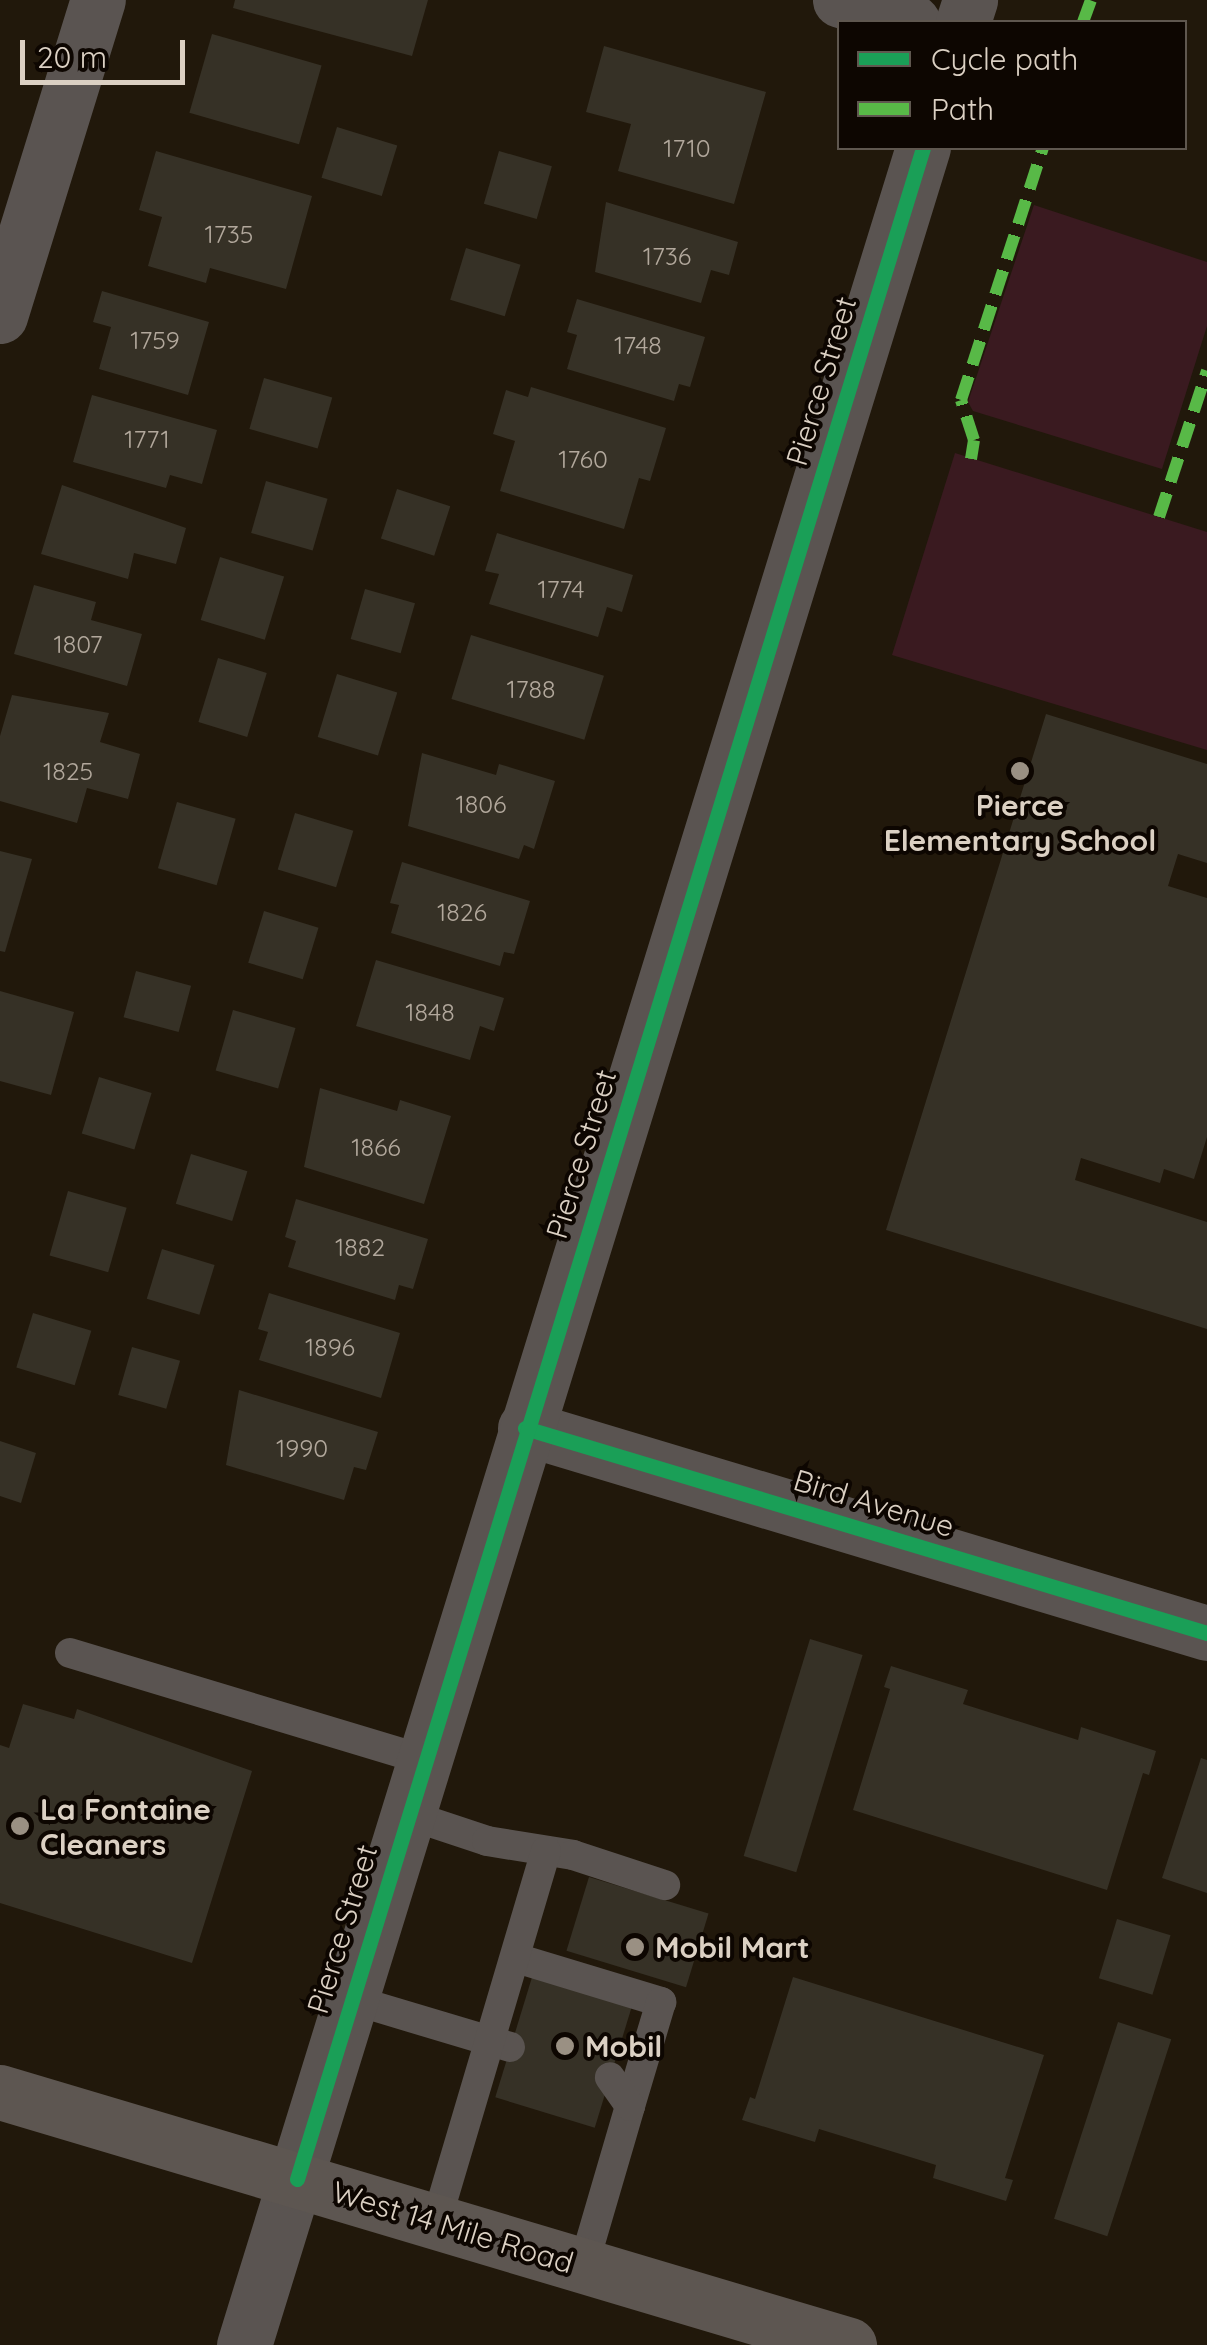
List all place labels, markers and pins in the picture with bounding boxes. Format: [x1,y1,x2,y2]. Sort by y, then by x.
marker: Pierce Elementary School [1009,760,1031,782]
place label: Pierce Elementary School [884,787,1156,858]
place label: La Fontaine Cleaners [40,1791,211,1862]
marker: La Fontaine Cleaners [9,1815,31,1837]
place label: Mobil Mart [655,1929,809,1965]
marker: Mobil Mart [624,1936,646,1958]
place label: Mobil [585,2028,662,2064]
marker: Mobil [554,2035,576,2057]

